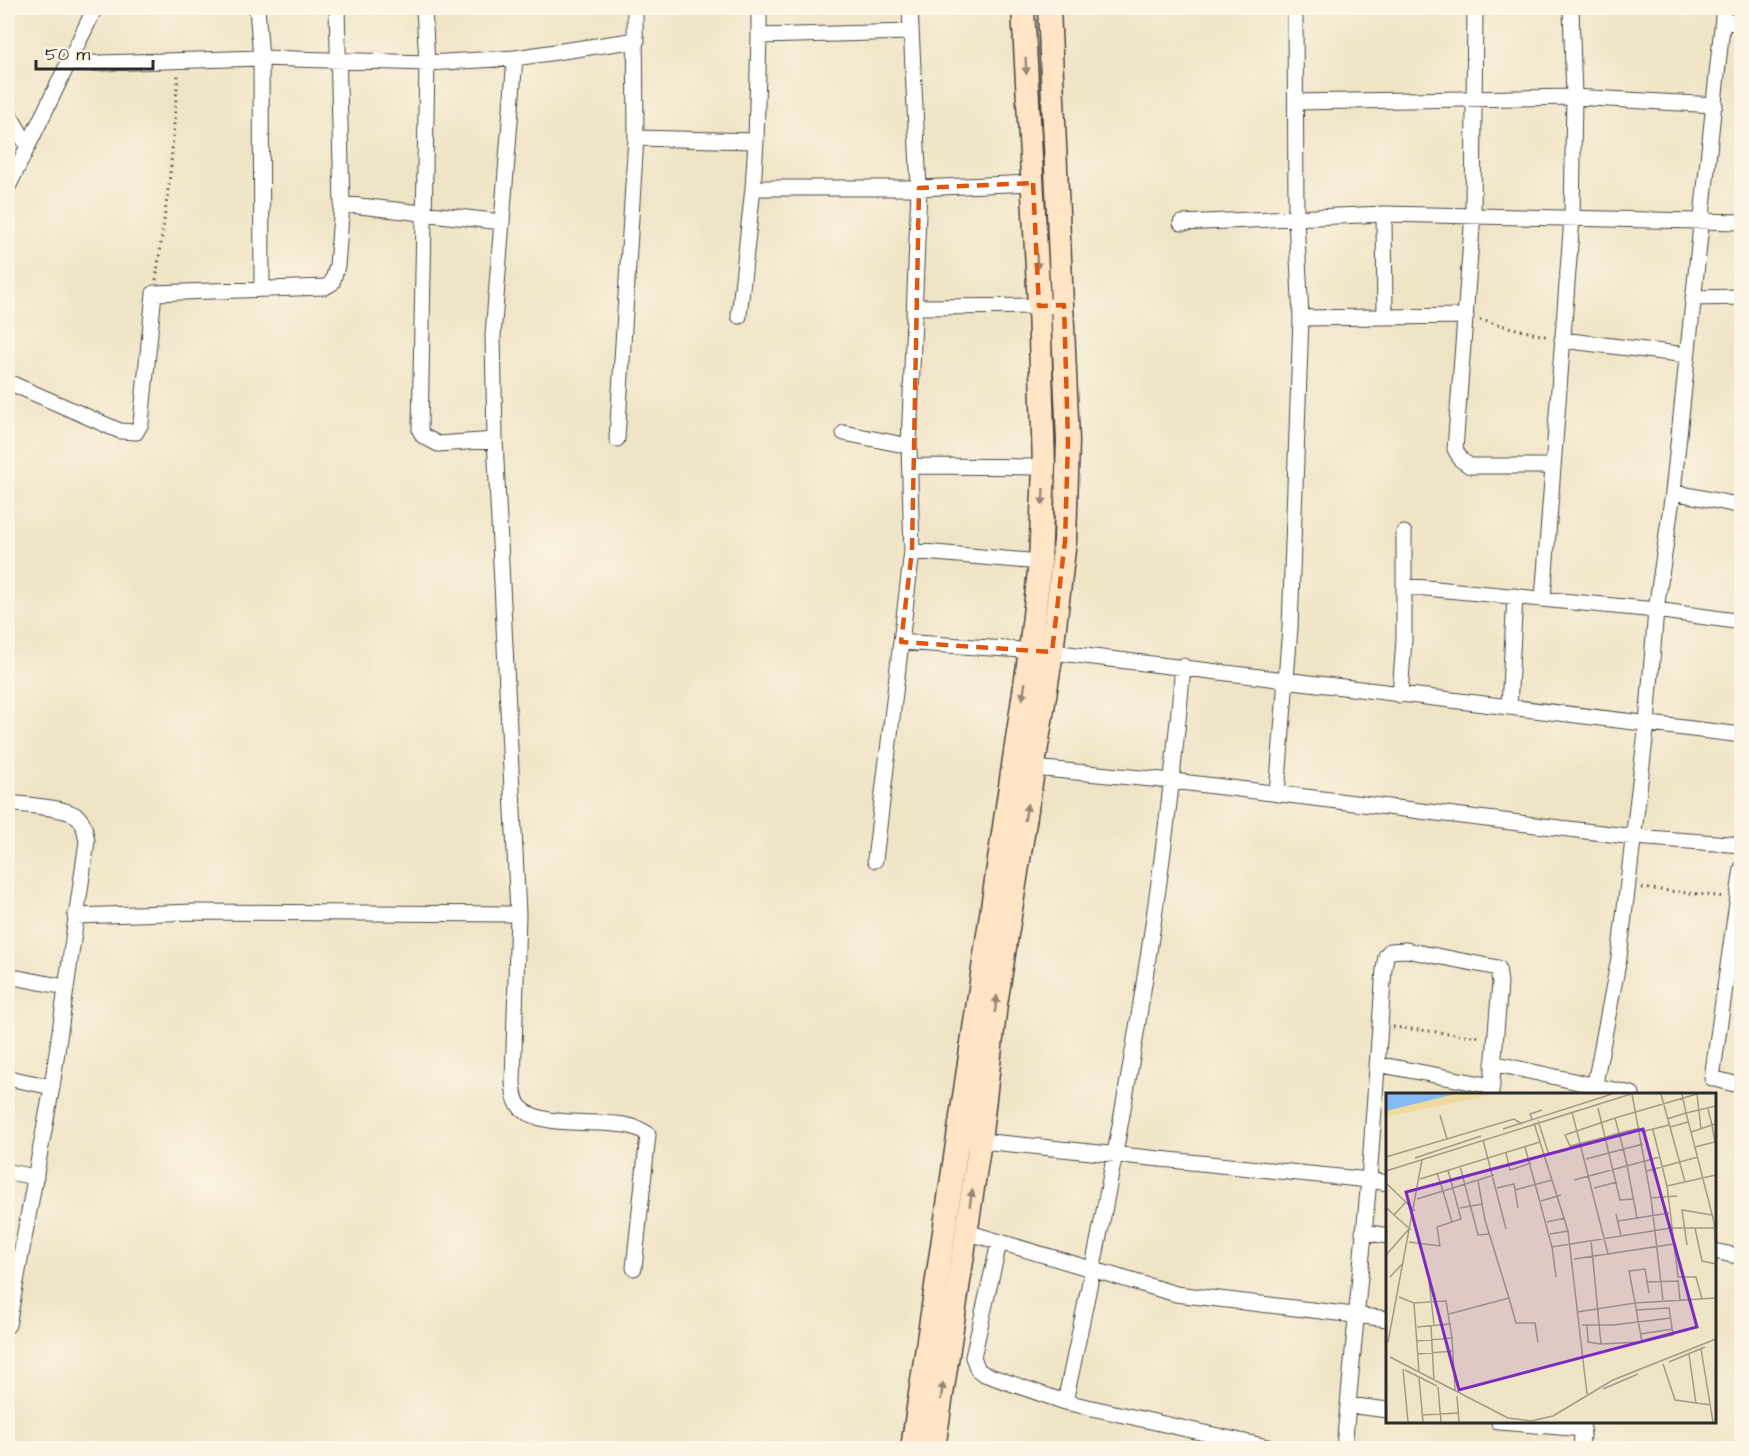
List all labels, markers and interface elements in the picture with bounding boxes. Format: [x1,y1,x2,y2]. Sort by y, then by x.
scale bar [36,33,153,71]
text: 50 m [45,42,90,67]
one-way arrow [1022,56,1031,75]
one-way arrow [1032,251,1041,270]
one-way arrow [1038,488,1047,507]
one-way arrow [1019,682,1028,701]
one-way arrow [1022,802,1031,821]
one-way arrow [991,995,1000,1014]
inset map [1386,1093,1716,1423]
one-way arrow [967,1188,976,1207]
one-way arrow [938,1381,947,1400]

